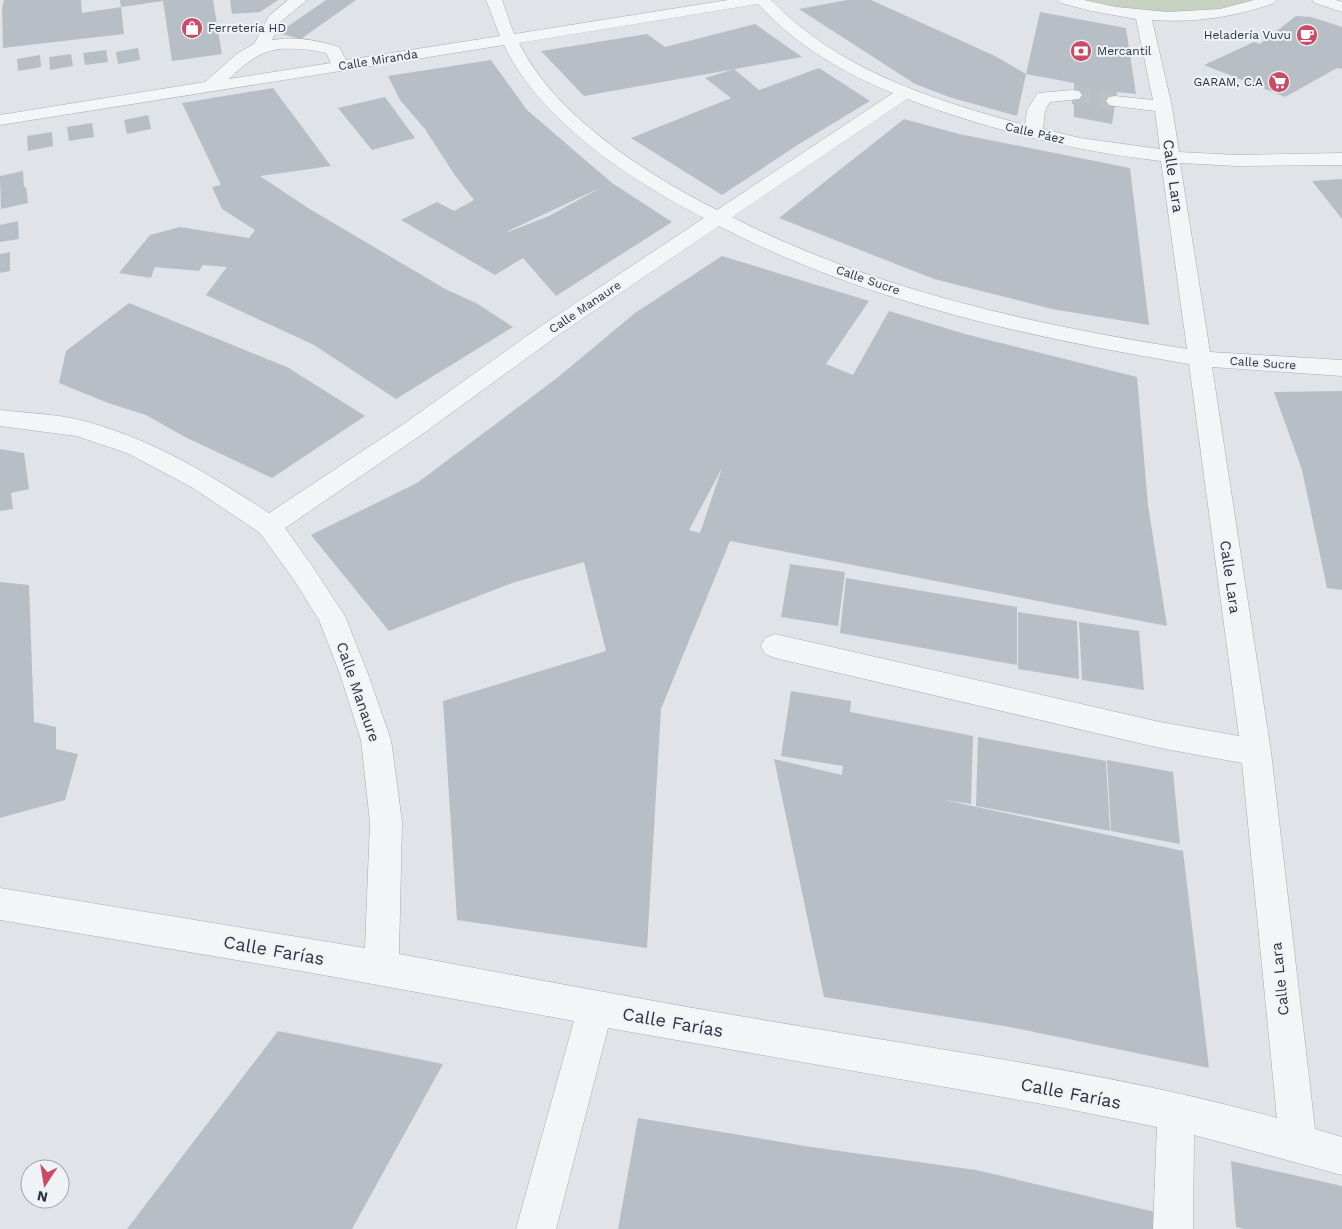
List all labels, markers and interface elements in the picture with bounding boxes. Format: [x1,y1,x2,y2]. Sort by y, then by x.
shop icon: Ferretería HD [180,16,204,40]
place label: Ferretería HD [208,21,286,35]
cafe icon: Heladería Vuvu [1295,23,1319,47]
place label: Heladería Vuvu [1204,28,1291,42]
bank icon: Mercantil [1069,39,1093,63]
place label: Mercantil [1097,44,1152,58]
street label: Calle Miranda [337,47,419,73]
supermarket icon: GARAM, C.A [1267,70,1291,94]
place label: GARAM, C.A [1194,75,1263,89]
street label: Calle Páez [1004,119,1066,147]
street label: Calle Lara [1159,138,1187,214]
street label: Calle Sucre [834,263,902,298]
street label: Calle Manaure [546,278,624,336]
street label: Calle Sucre [1229,354,1297,372]
street label: Calle Lara [1216,539,1244,615]
street label: Calle Manaure [332,640,384,744]
street label: Calle Farías [222,931,326,969]
street label: Calle Lara [1267,941,1293,1017]
street label: Calle Farías [621,1003,725,1041]
street label: Calle Farías [1019,1073,1123,1113]
north arrow [20,1159,70,1209]
text: N [36,1188,49,1206]

